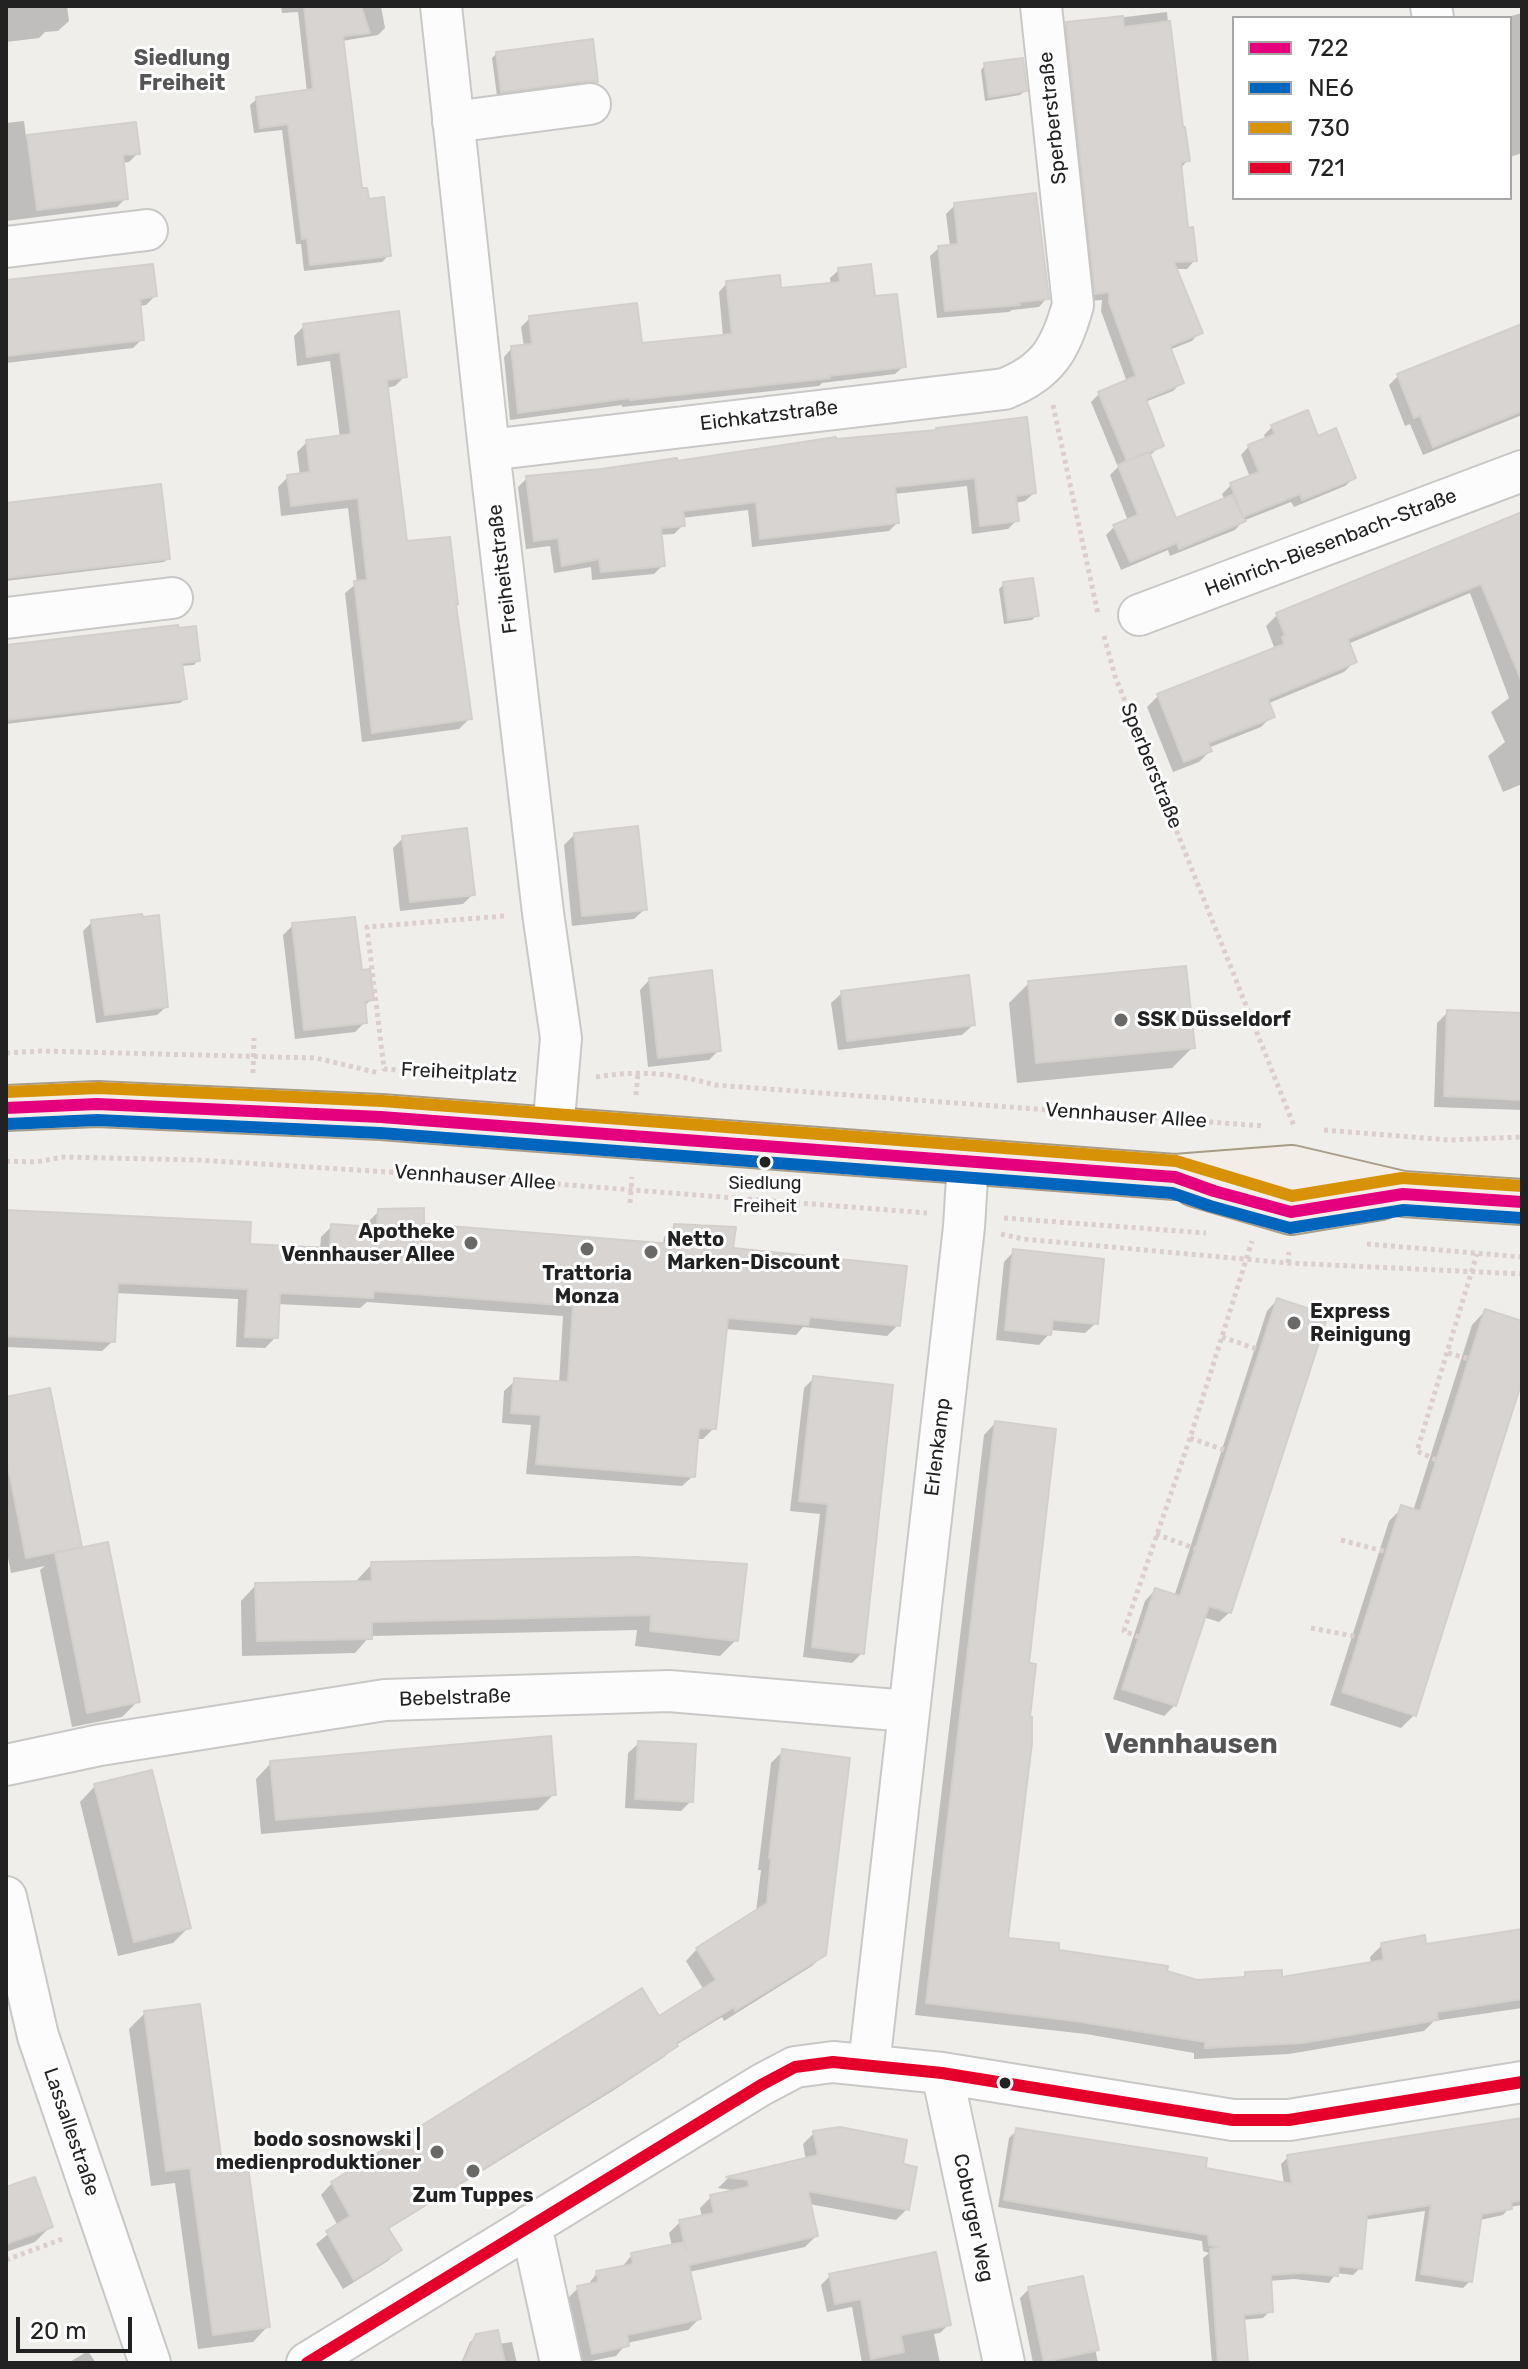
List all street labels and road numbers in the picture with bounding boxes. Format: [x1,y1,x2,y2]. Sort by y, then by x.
street label: Sperberstraße [1034,50,1072,186]
street label: Eichkatzstraße [699,396,839,436]
street label: Heinrich-Biesenbach-Straße [1202,484,1460,602]
street label: Freiheitstraße [483,503,523,635]
street label: Sperberstraße [1115,700,1187,832]
street label: Freiheitplatz [400,1058,518,1088]
street label: Vennhauser Allee [1044,1098,1208,1134]
street label: Vennhauser Allee [393,1160,557,1196]
street label: Erlenkamp [920,1397,956,1497]
street label: Bebelstraße [399,1684,511,1712]
street label: Lassallestraße [38,2065,104,2199]
street label: Coburger Weg [948,2152,998,2284]

